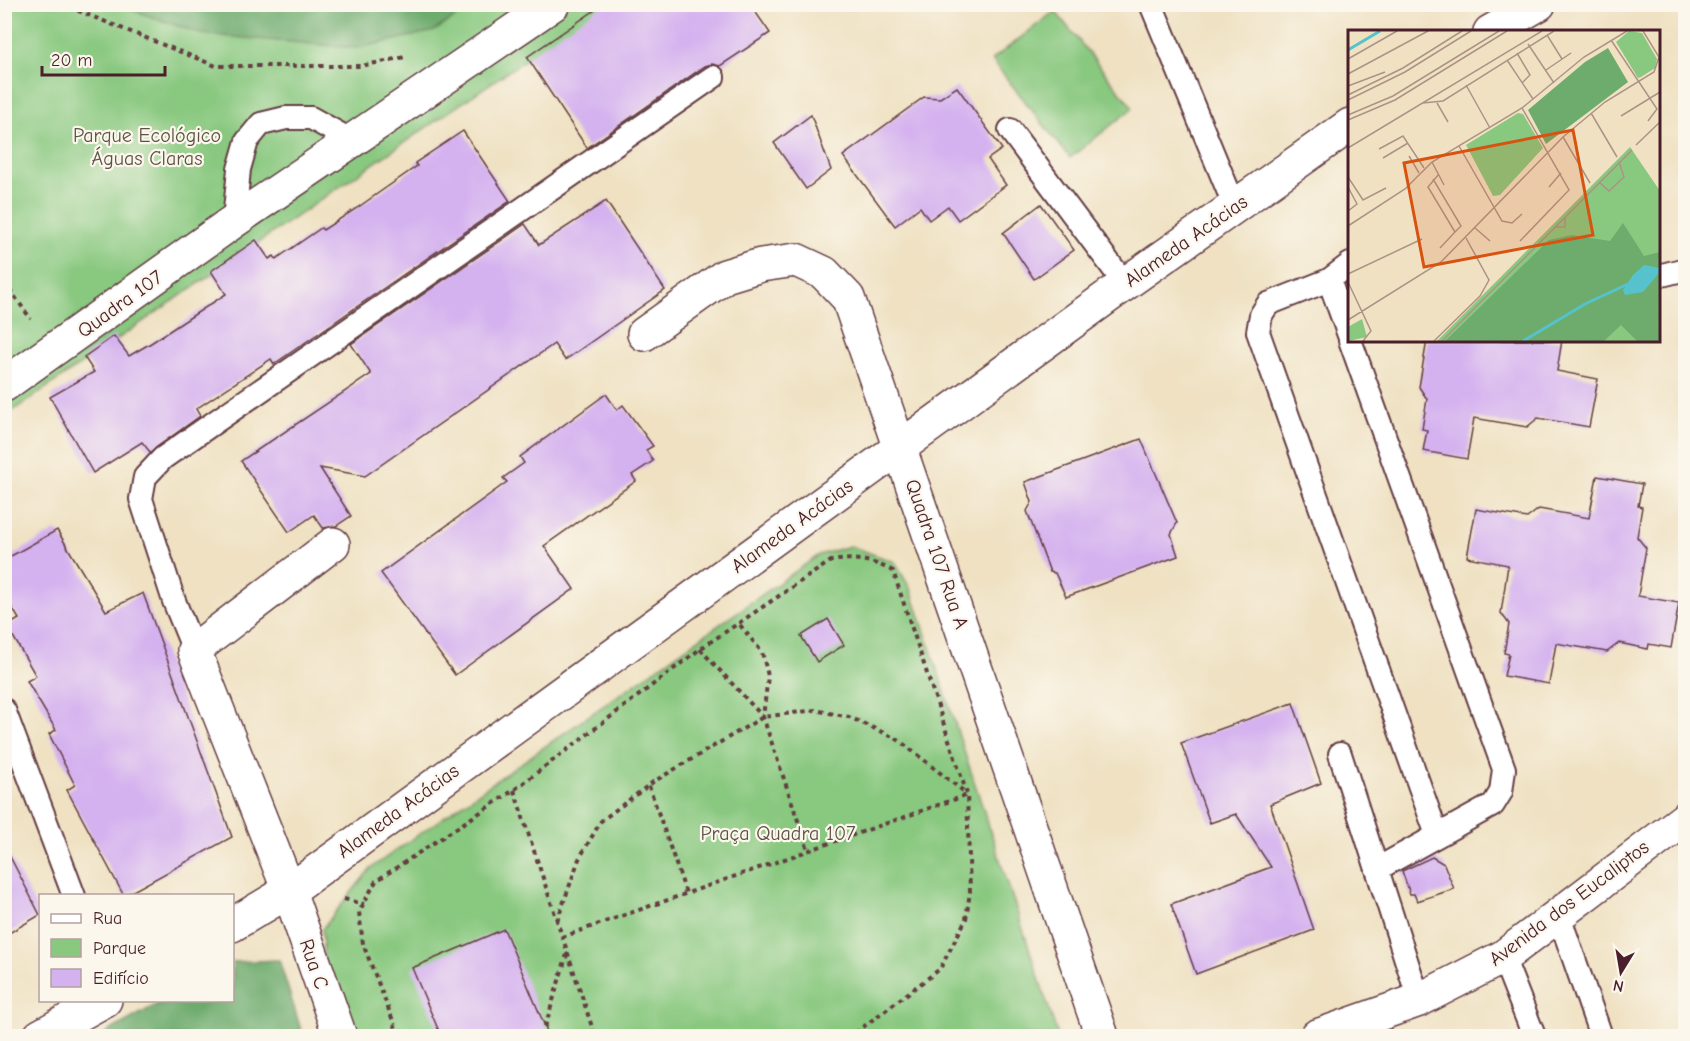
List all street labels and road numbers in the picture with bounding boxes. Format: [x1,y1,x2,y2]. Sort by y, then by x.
street label: Alameda Acácias [1120,190,1252,292]
street label: Quadra 107 [73,265,167,343]
street label: Alameda Acácias [727,474,857,578]
street label: Quadra 107 Rua A [901,476,974,632]
street label: Alameda Acácias [333,759,463,863]
street label: Avenida dos Eucaliptos [1484,835,1654,971]
street label: Rua C [295,936,333,992]

